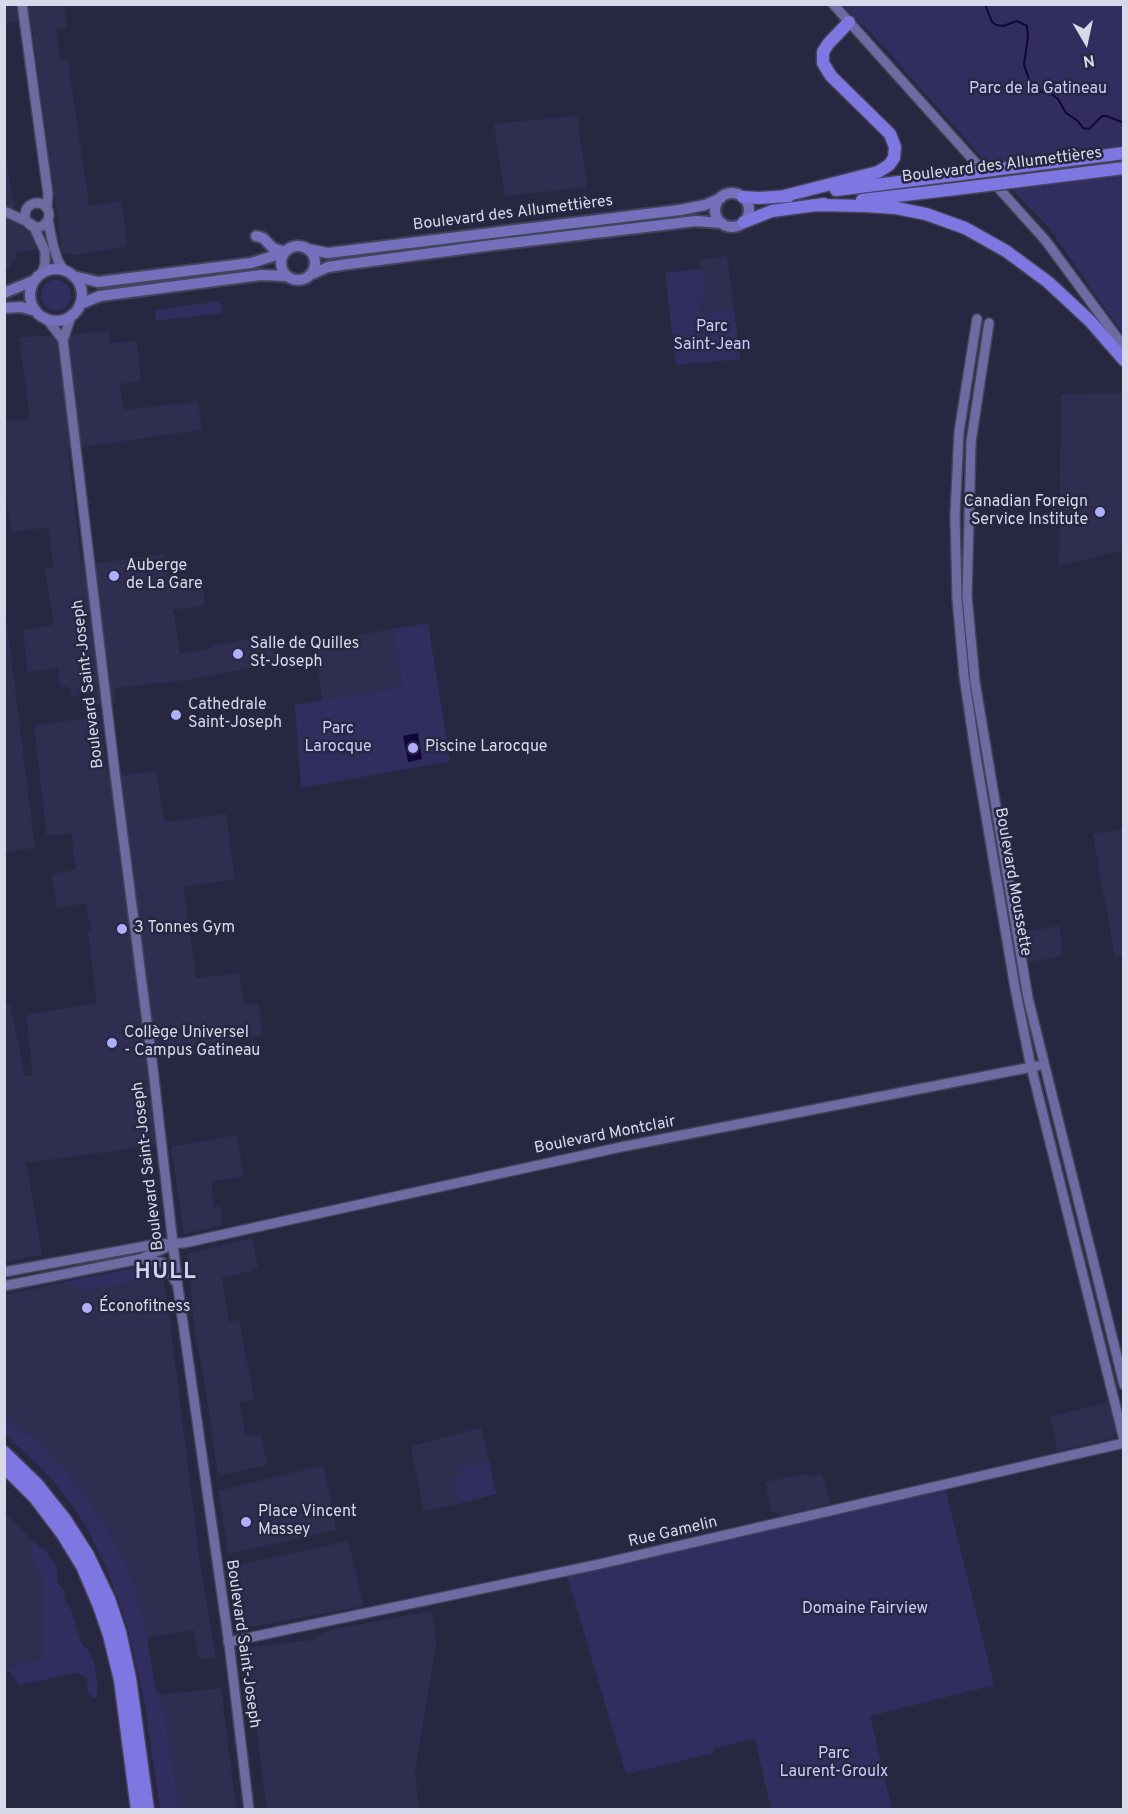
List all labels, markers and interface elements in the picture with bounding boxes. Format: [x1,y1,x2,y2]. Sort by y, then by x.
north arrow [1056,12,1116,72]
text: N [1082,49,1096,71]
park label: Parc de la Gatineau [969,80,1107,100]
street label: Boulevard des Allumettières [901,144,1103,188]
street label: Boulevard des Allumettières [412,192,614,236]
park label: Parc Saint-Jean [673,318,751,356]
place label: Canadian Foreign Service Institute [964,493,1088,531]
marker: Canadian Foreign Service Institute [1093,505,1107,519]
place label: Auberge de La Gare [126,557,203,595]
marker: Auberge de La Gare [107,569,121,583]
street label: Boulevard Saint-Joseph [69,598,109,770]
place label: Salle de Quilles St-Joseph [250,635,359,673]
marker: Salle de Quilles St-Joseph [231,647,245,661]
place label: Cathedrale Saint-Joseph [188,696,282,734]
marker: Cathedrale Saint-Joseph [169,708,183,722]
park label: Parc Larocque [304,720,372,758]
place label: Piscine Larocque [425,738,547,758]
marker: Piscine Larocque [406,741,420,755]
street label: Boulevard Moussette [989,806,1035,958]
place label: 3 Tonnes Gym [134,919,235,939]
marker: 3 Tonnes Gym [115,922,129,936]
place label: Collège Universel - Campus Gatineau [124,1024,260,1062]
marker: Collège Universel - Campus Gatineau [105,1036,119,1050]
street label: Boulevard Saint-Joseph [129,1080,169,1252]
street label: Boulevard Montclair [533,1113,677,1159]
district label: HULL [135,1261,197,1287]
place label: Éconofitness [99,1298,191,1318]
marker: Éconofitness [80,1301,94,1315]
place label: Place Vincent Massey [258,1503,357,1541]
street label: Rue Gamelin [627,1513,719,1553]
marker: Place Vincent Massey [239,1515,253,1529]
street label: Boulevard Saint-Joseph [221,1558,263,1730]
park label: Domaine Fairview [802,1600,928,1620]
park label: Parc Laurent-Groulx [780,1745,888,1783]

